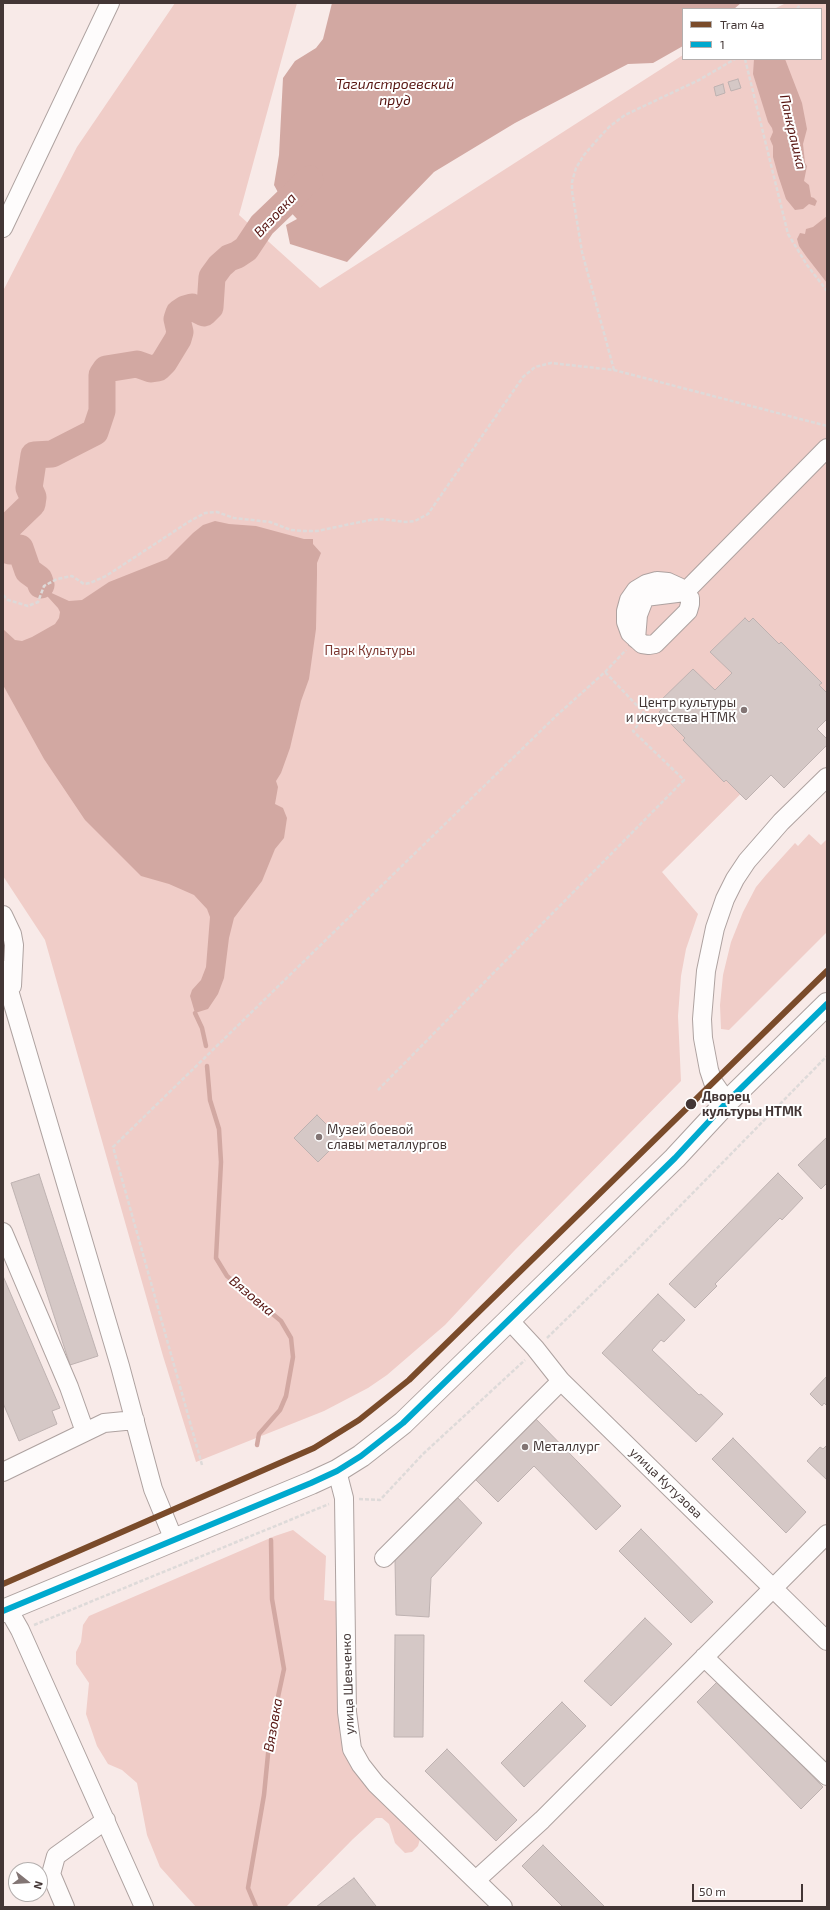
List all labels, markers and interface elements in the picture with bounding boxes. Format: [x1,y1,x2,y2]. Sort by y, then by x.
legend [682,8,822,60]
text: Tram 4а [720,17,764,31]
text: 1 [720,37,725,51]
water label: Тагилстроевский пруд [336,76,454,108]
water label: Панкрашка [776,93,810,171]
water label: Вязовка [250,189,300,241]
park label: Парк Культуры [325,643,415,659]
place label: Центр культуры и искусства НТМК [626,695,736,726]
marker: Центр культуры и искусства НТМК [739,705,749,715]
place label: Дворец культуры НТМК [702,1089,802,1120]
marker: Дворец культуры НТМК [684,1097,698,1111]
place label: Музей боевой славы металлургов [327,1122,447,1153]
marker: Музей боевой славы металлургов [314,1132,324,1142]
water label: Вязовка [226,1272,278,1320]
place label: Металлург [533,1439,600,1455]
marker: Металлург [520,1442,530,1452]
street label: улица Кутузова [626,1444,706,1522]
street label: улица Шевченко [338,1633,358,1735]
water label: Вязовка [260,1697,286,1753]
north arrow [8,1862,48,1902]
scale bar [694,1876,805,1902]
text: N [32,1880,46,1891]
text: 50 m [699,1884,726,1898]

